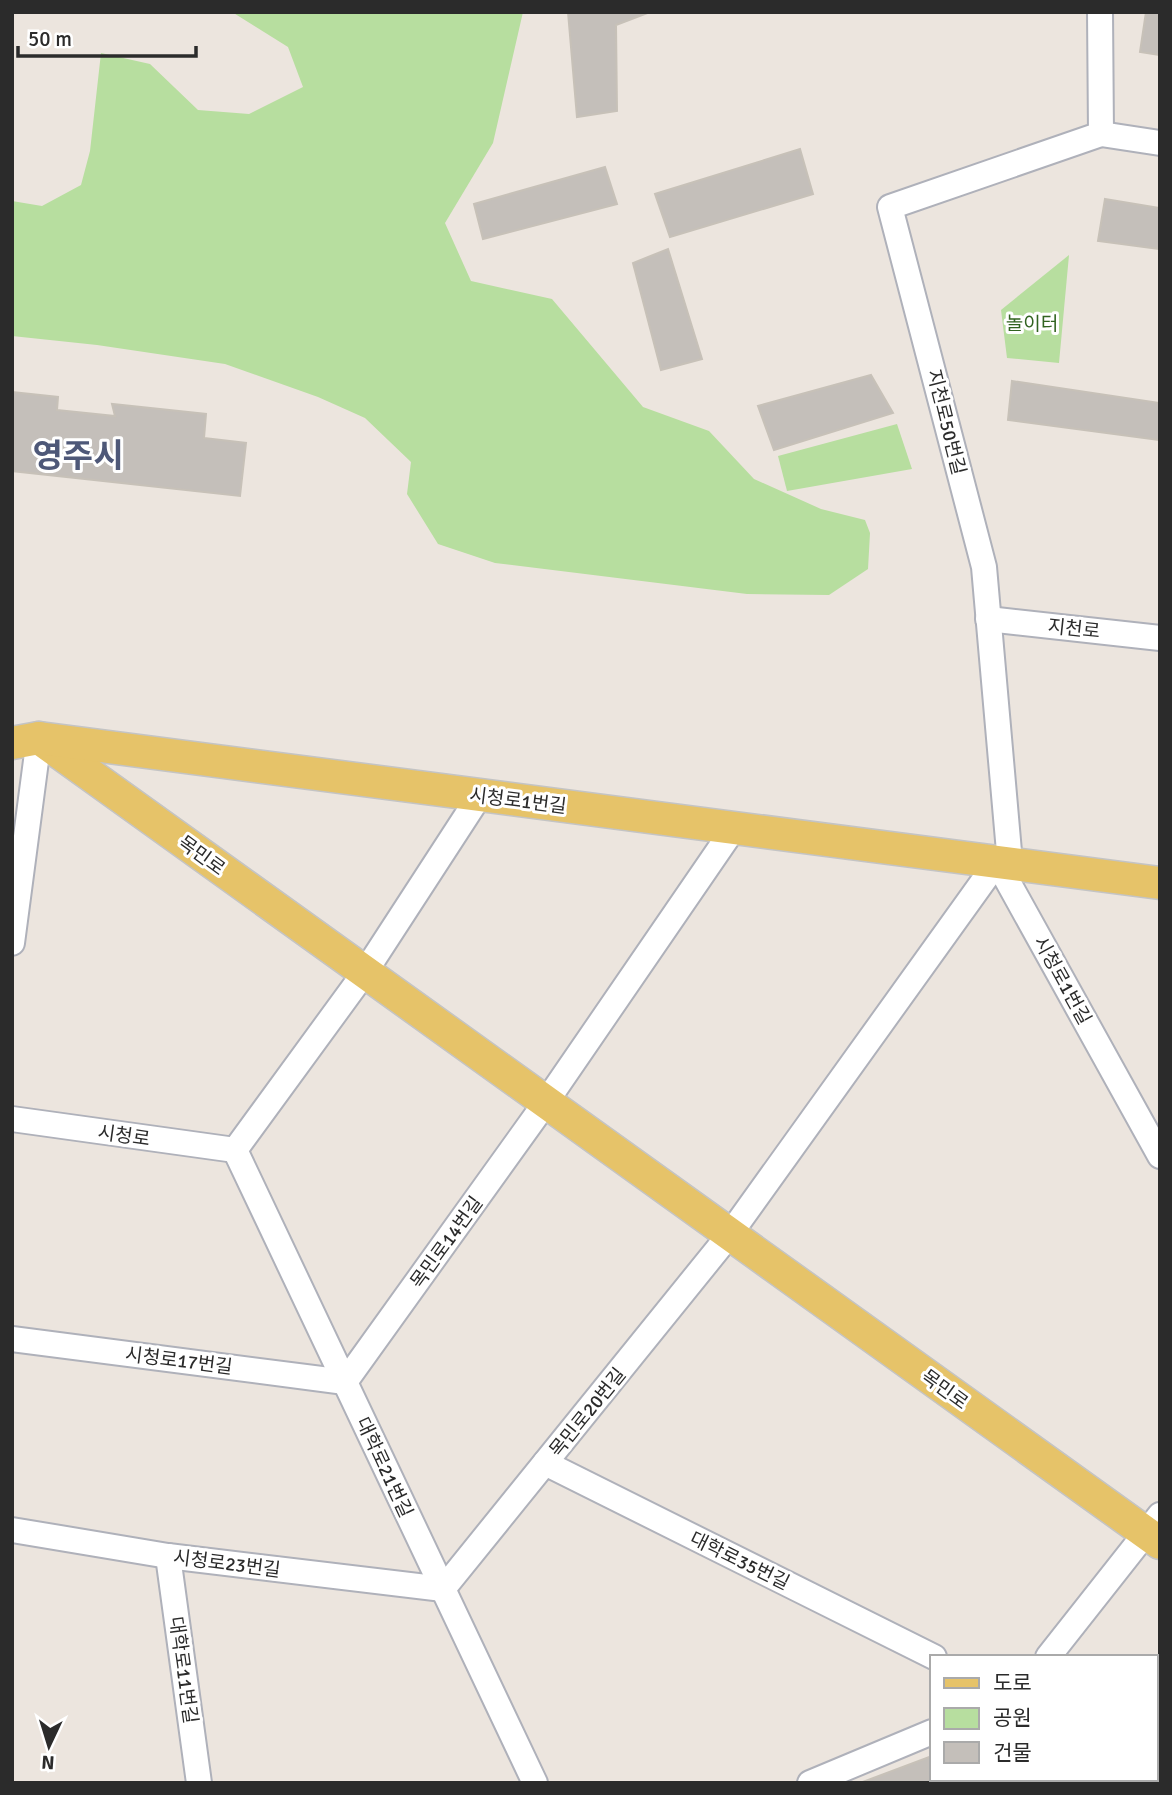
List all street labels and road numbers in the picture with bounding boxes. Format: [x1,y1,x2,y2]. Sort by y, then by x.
street label: 지천로50번길 [921,367,971,478]
street label: 지천로 [1047,614,1101,644]
street label: 시청로1번길 [468,783,568,819]
street label: 목민로 [173,831,230,881]
street label: 시청로1번길 [1028,932,1096,1029]
street label: 시청로 [96,1120,152,1152]
street label: 목민로14번길 [405,1192,488,1293]
street label: 시청로17번길 [124,1343,234,1379]
street label: 목민로20번길 [544,1363,631,1462]
street label: 목민로 [916,1365,973,1415]
street label: 대학로21번길 [350,1413,418,1521]
street label: 대학로35번길 [686,1526,793,1595]
street label: 시청로23번길 [172,1546,282,1582]
street label: 대학로11번길 [164,1615,202,1725]

